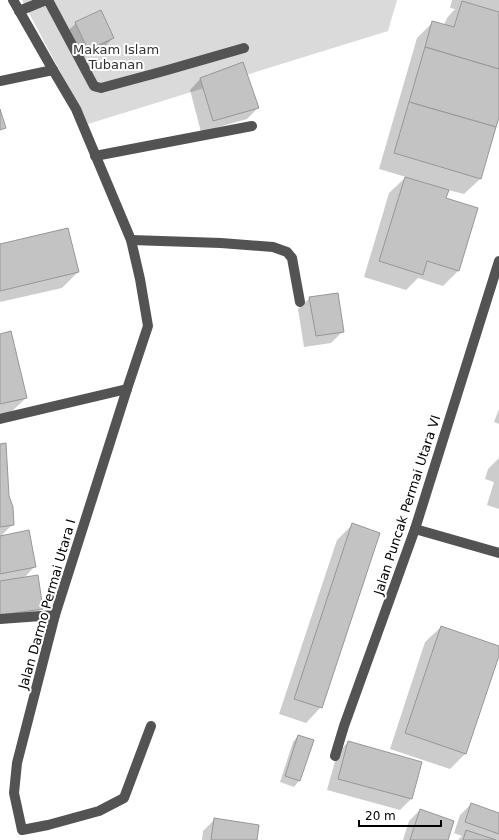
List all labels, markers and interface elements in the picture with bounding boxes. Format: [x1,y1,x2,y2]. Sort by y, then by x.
park label: Makam Islam Tubanan [73,42,159,72]
street label: Jalan Puncak Permai Utara VI [370,413,443,598]
street label: Jalan Darmo Permai Utara I [15,517,79,692]
scale bar [359,802,441,828]
text: 20 m [365,809,396,823]

